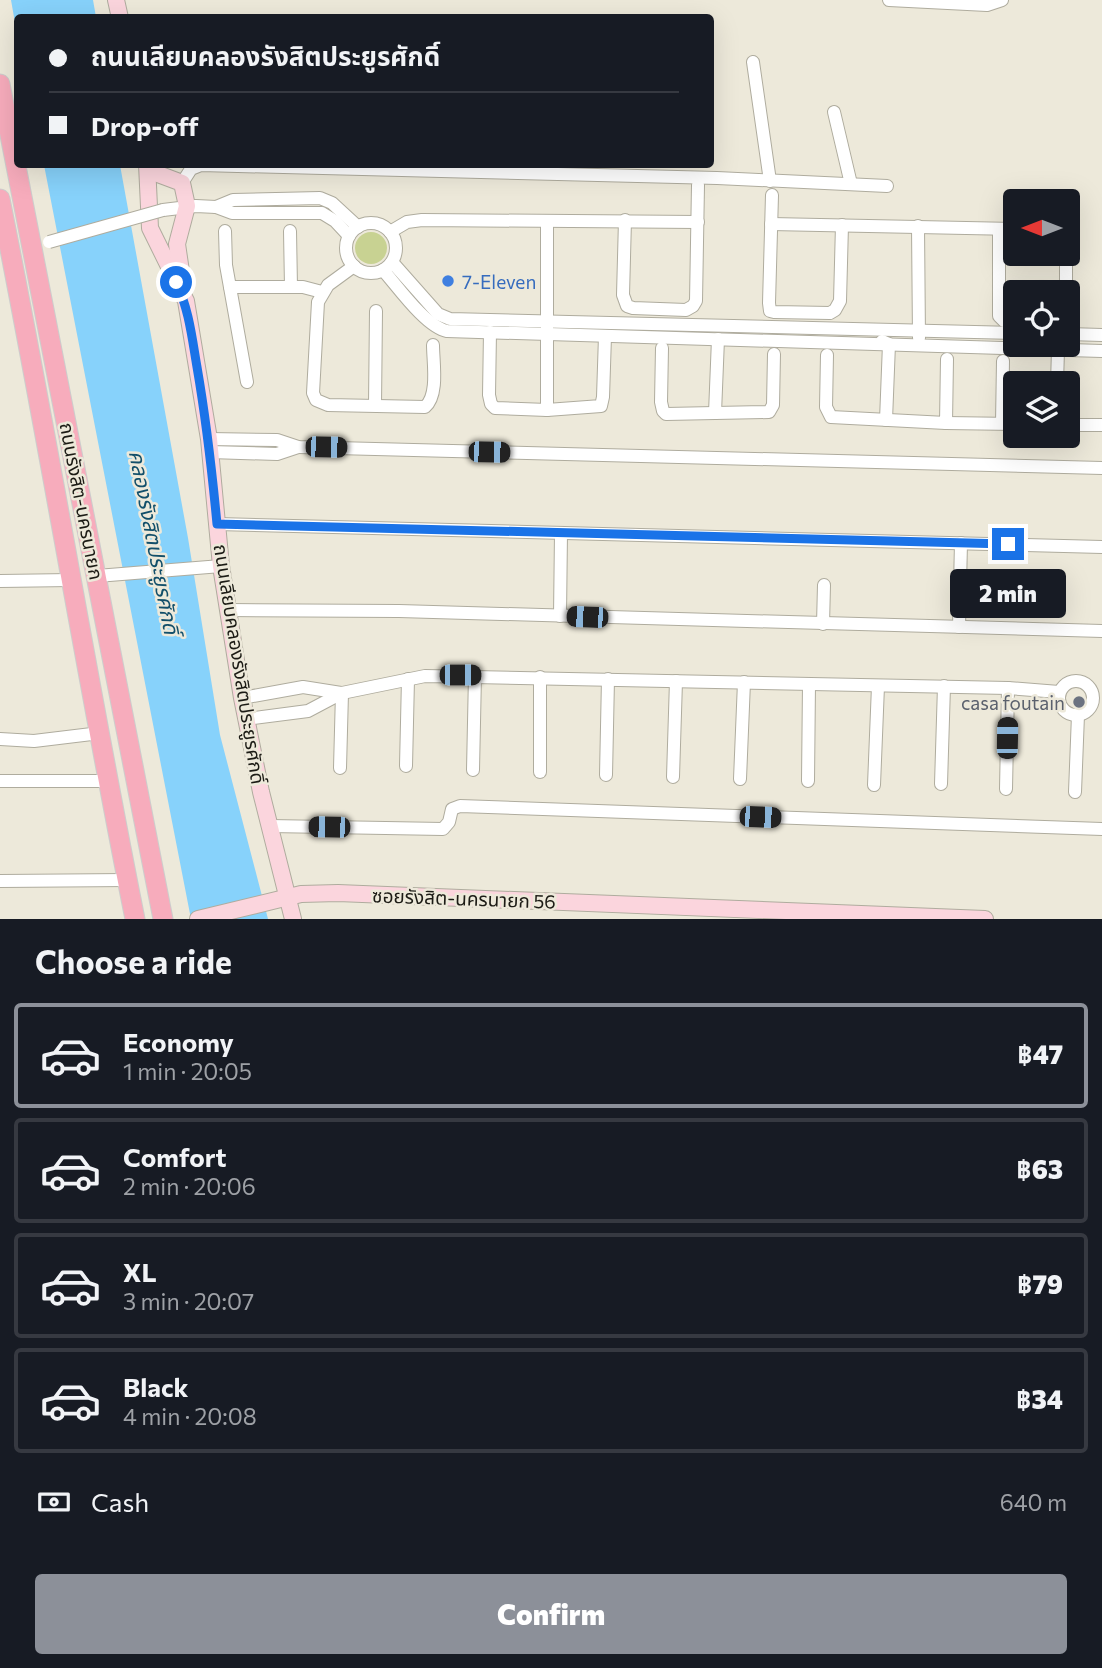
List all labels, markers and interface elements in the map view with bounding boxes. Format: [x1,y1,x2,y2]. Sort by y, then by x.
text: ถนนเลียบคลองรังสิตประยูรศักดิ์ [91,40,440,71]
text: Drop-off [91,110,198,141]
north arrow [1003,189,1080,266]
map controls [1003,189,1080,448]
route start [160,266,192,298]
place label: 7-Eleven [462,270,536,293]
marker: 7-Eleven [440,273,456,289]
button: locate [1003,280,1080,357]
button: layers [1003,371,1080,448]
street label: ถนนรังสิต-นครนายก [55,420,109,582]
car [305,436,348,458]
car [468,441,511,463]
water label: คลองรังสิตประยูรศักดิ์ [123,448,186,641]
route end [992,528,1024,560]
street label: ถนนเลียบคลองรังสิตประยูรศักดิ์ [208,542,270,786]
callout: 2 min [950,568,1066,618]
text: 2 min [979,579,1037,607]
car [566,606,609,628]
car [440,665,482,686]
place label: casa foutain [961,691,1065,714]
marker: casa foutain [1071,694,1087,710]
car [997,717,1018,759]
car [739,806,782,828]
car [308,816,351,838]
street label: ซอยรังสิต-นครนายก 56 [372,883,556,913]
text: Choose a ride [35,941,232,981]
icon: car [39,1024,102,1087]
text: Economy [123,1026,234,1057]
text: ฿47 [1018,1038,1063,1069]
text: 1 min · 20:05 [123,1057,252,1085]
icon: car [39,1139,102,1202]
text: Comfort [123,1141,226,1172]
text: ฿63 [1017,1153,1063,1184]
text: 2 min · 20:06 [123,1172,256,1200]
icon: car [39,1254,102,1317]
text: XL [123,1256,157,1287]
text: ฿79 [1017,1268,1063,1299]
text: 3 min · 20:07 [123,1287,254,1315]
icon: car [39,1369,102,1432]
text: Black [123,1371,189,1402]
text: ฿34 [1016,1383,1063,1414]
text: 4 min · 20:08 [123,1402,257,1430]
icon: cash [35,1483,73,1521]
text: Cash [91,1486,149,1517]
text: 640 m [1000,1488,1067,1516]
button: Confirm [35,1574,1067,1654]

